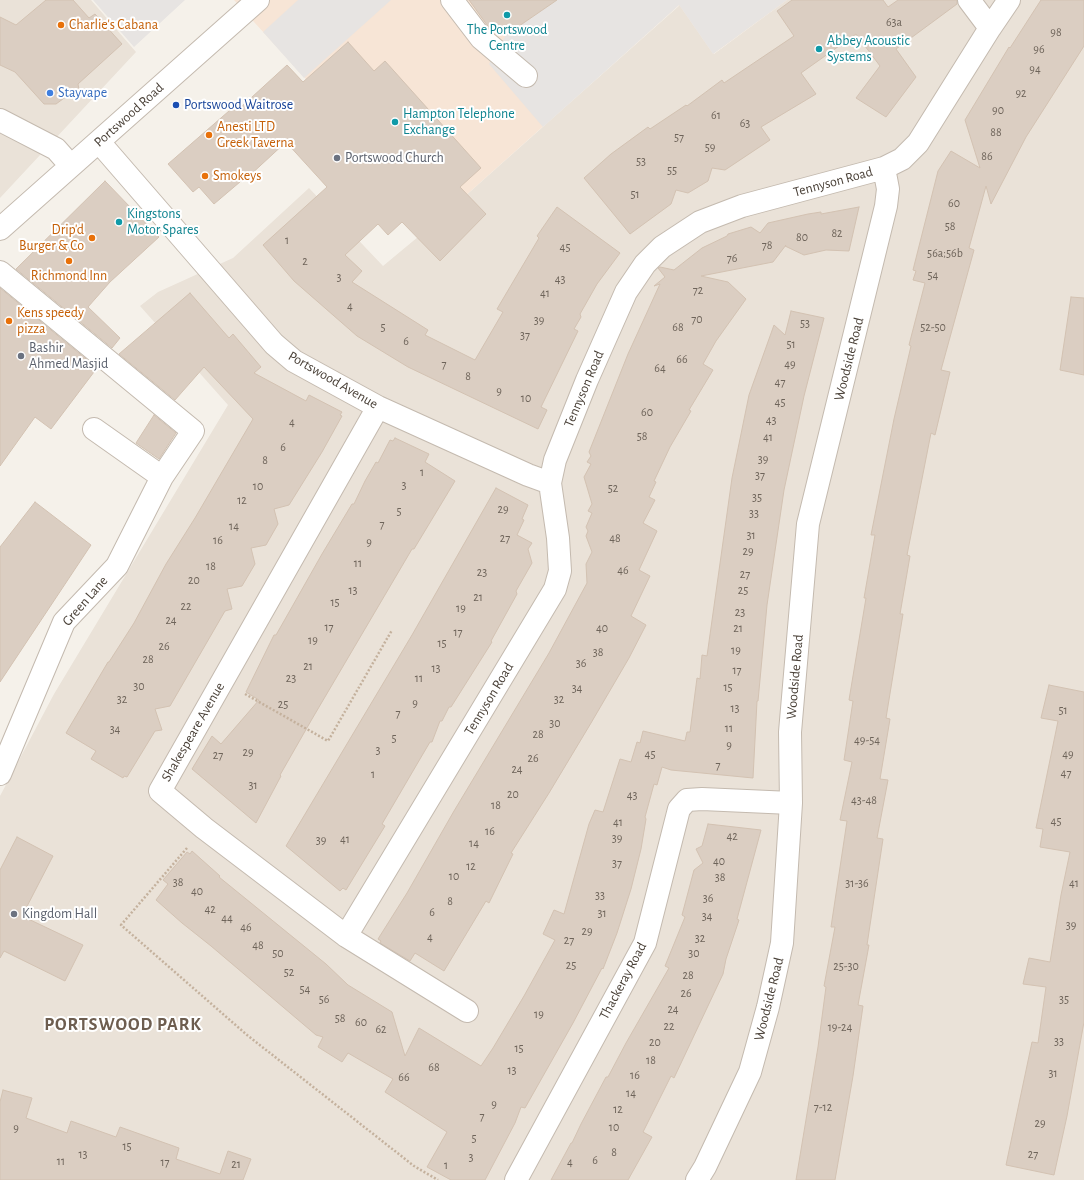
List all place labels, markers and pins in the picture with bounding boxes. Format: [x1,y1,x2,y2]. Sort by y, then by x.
marker: The Portswood Centre [502,10,512,20]
place label: Charlie's Cabana [69,17,158,33]
marker: Charlie's Cabana [56,20,66,30]
place label: The Portswood Centre [467,22,547,54]
place label: Abbey Acoustic Systems [827,33,910,66]
marker: Abbey Acoustic Systems [814,44,824,54]
place label: Stayvape [58,85,107,101]
marker: Stayvape [45,88,55,98]
place label: Portswood Waitrose [184,97,293,113]
marker: Portswood Waitrose [171,100,181,110]
place label: Hampton Telephone Exchange [403,106,515,138]
marker: Hampton Telephone Exchange [390,117,400,127]
place label: Anesti LTD Greek Taverna [217,119,294,152]
marker: Anesti LTD Greek Taverna [204,130,214,140]
place label: Portswood Church [345,150,444,166]
marker: Portswood Church [332,153,342,163]
place label: Smokeys [213,168,261,184]
marker: Smokeys [200,171,210,181]
place label: Kingstons Motor Spares [127,206,199,238]
marker: Kingstons Motor Spares [114,217,124,227]
place label: Drip'd Burger & Co [19,222,84,254]
marker: Drip'd Burger & Co [87,233,97,243]
marker: Richmond Inn [64,256,74,266]
place label: Richmond Inn [31,268,107,284]
place label: Kens speedy pizza [17,305,84,338]
marker: Kens speedy pizza [4,316,14,326]
place label: Bashir Ahmed Masjid [29,340,108,372]
marker: Bashir Ahmed Masjid [16,351,26,361]
place label: Kingdom Hall [22,906,97,922]
marker: Kingdom Hall [9,909,19,919]

